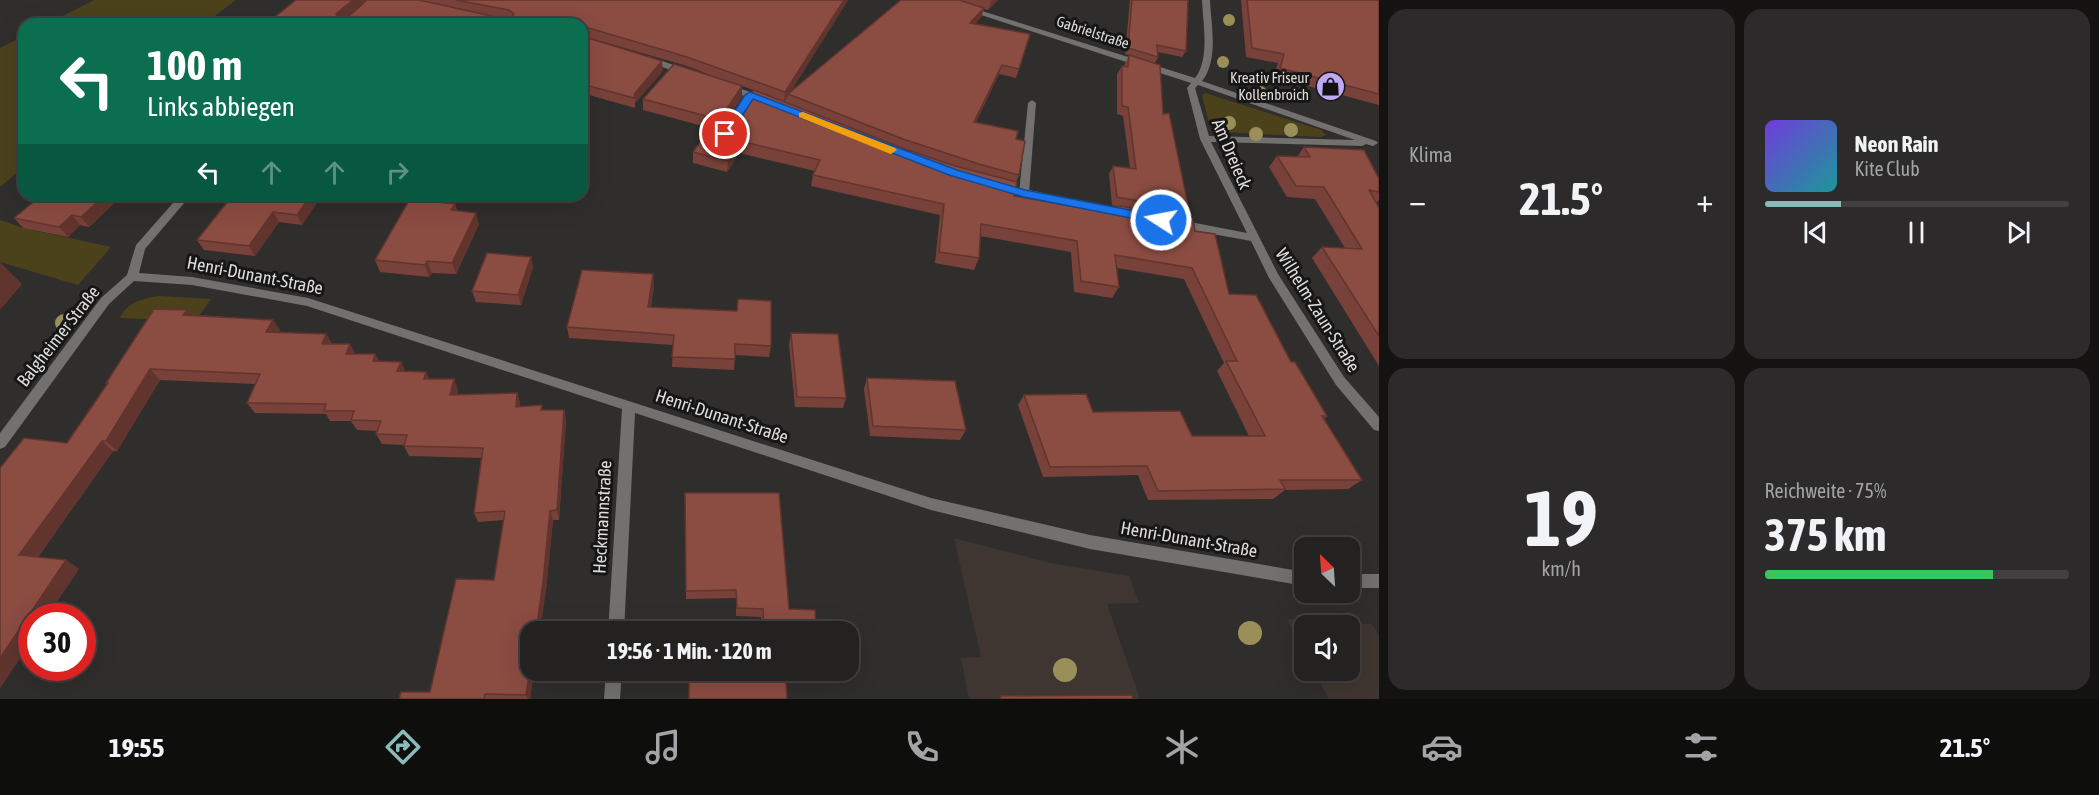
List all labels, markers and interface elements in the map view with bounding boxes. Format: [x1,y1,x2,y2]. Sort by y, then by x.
street label: Gabrielstraße [1055,12,1132,52]
text: 100 m [147,41,242,89]
icon: left [48,42,126,120]
place label: Kreativ Friseur Kollenbroich [1230,69,1310,103]
shop icon: Kreativ Friseur Kollenbroich [1314,70,1346,102]
text: Links abbiegen [147,91,295,122]
pin [699,108,750,159]
street label: Am Dreieck [1208,116,1256,193]
icon: arrive [708,117,741,150]
text: Neon Rain [1855,131,1938,157]
text: Klima [1409,143,1452,166]
icon: left [192,156,225,189]
icon: ahead [255,156,288,189]
icon: ahead [318,156,351,189]
icon: right [381,156,414,189]
text: Kite Club [1855,157,1920,180]
text: 21.5° [1519,173,1603,225]
text: − [1409,181,1426,219]
text: + [1696,181,1713,219]
position arrow [1129,188,1193,252]
icon: previous [1799,216,1832,249]
icon: pause [1900,216,1933,249]
icon: next [2002,216,2035,249]
street label: Wilhelm-Zaun-Straße [1271,244,1365,376]
street label: Henri-Dunant-Straße [185,251,325,299]
street label: Balgheimer Straße [12,282,104,390]
street label: Henri-Dunant-Straße [653,385,791,447]
street label: Heckmannstraße [589,460,615,574]
text: 19 [1525,473,1598,563]
text: Reichweite · 75% [1765,479,1886,502]
text: 375 km [1765,509,1886,561]
street label: Henri-Dunant-Straße [1119,517,1259,561]
north arrow [1294,537,1360,603]
map controls [1294,537,1360,681]
text: km/h [1541,557,1581,580]
speed limit sign: 30 [18,603,96,681]
button: sound [1294,615,1360,681]
text: 19:56 · 1 Min. · 120 m [607,638,772,664]
icon: directions [382,726,424,768]
icon: music [642,726,684,768]
icon: phone [901,726,943,768]
icon: climate [1161,726,1203,768]
icon: car [1421,726,1463,768]
icon: filters [1680,726,1722,768]
text: 19:55 [109,732,164,763]
text: 21.5° [1940,732,1990,763]

